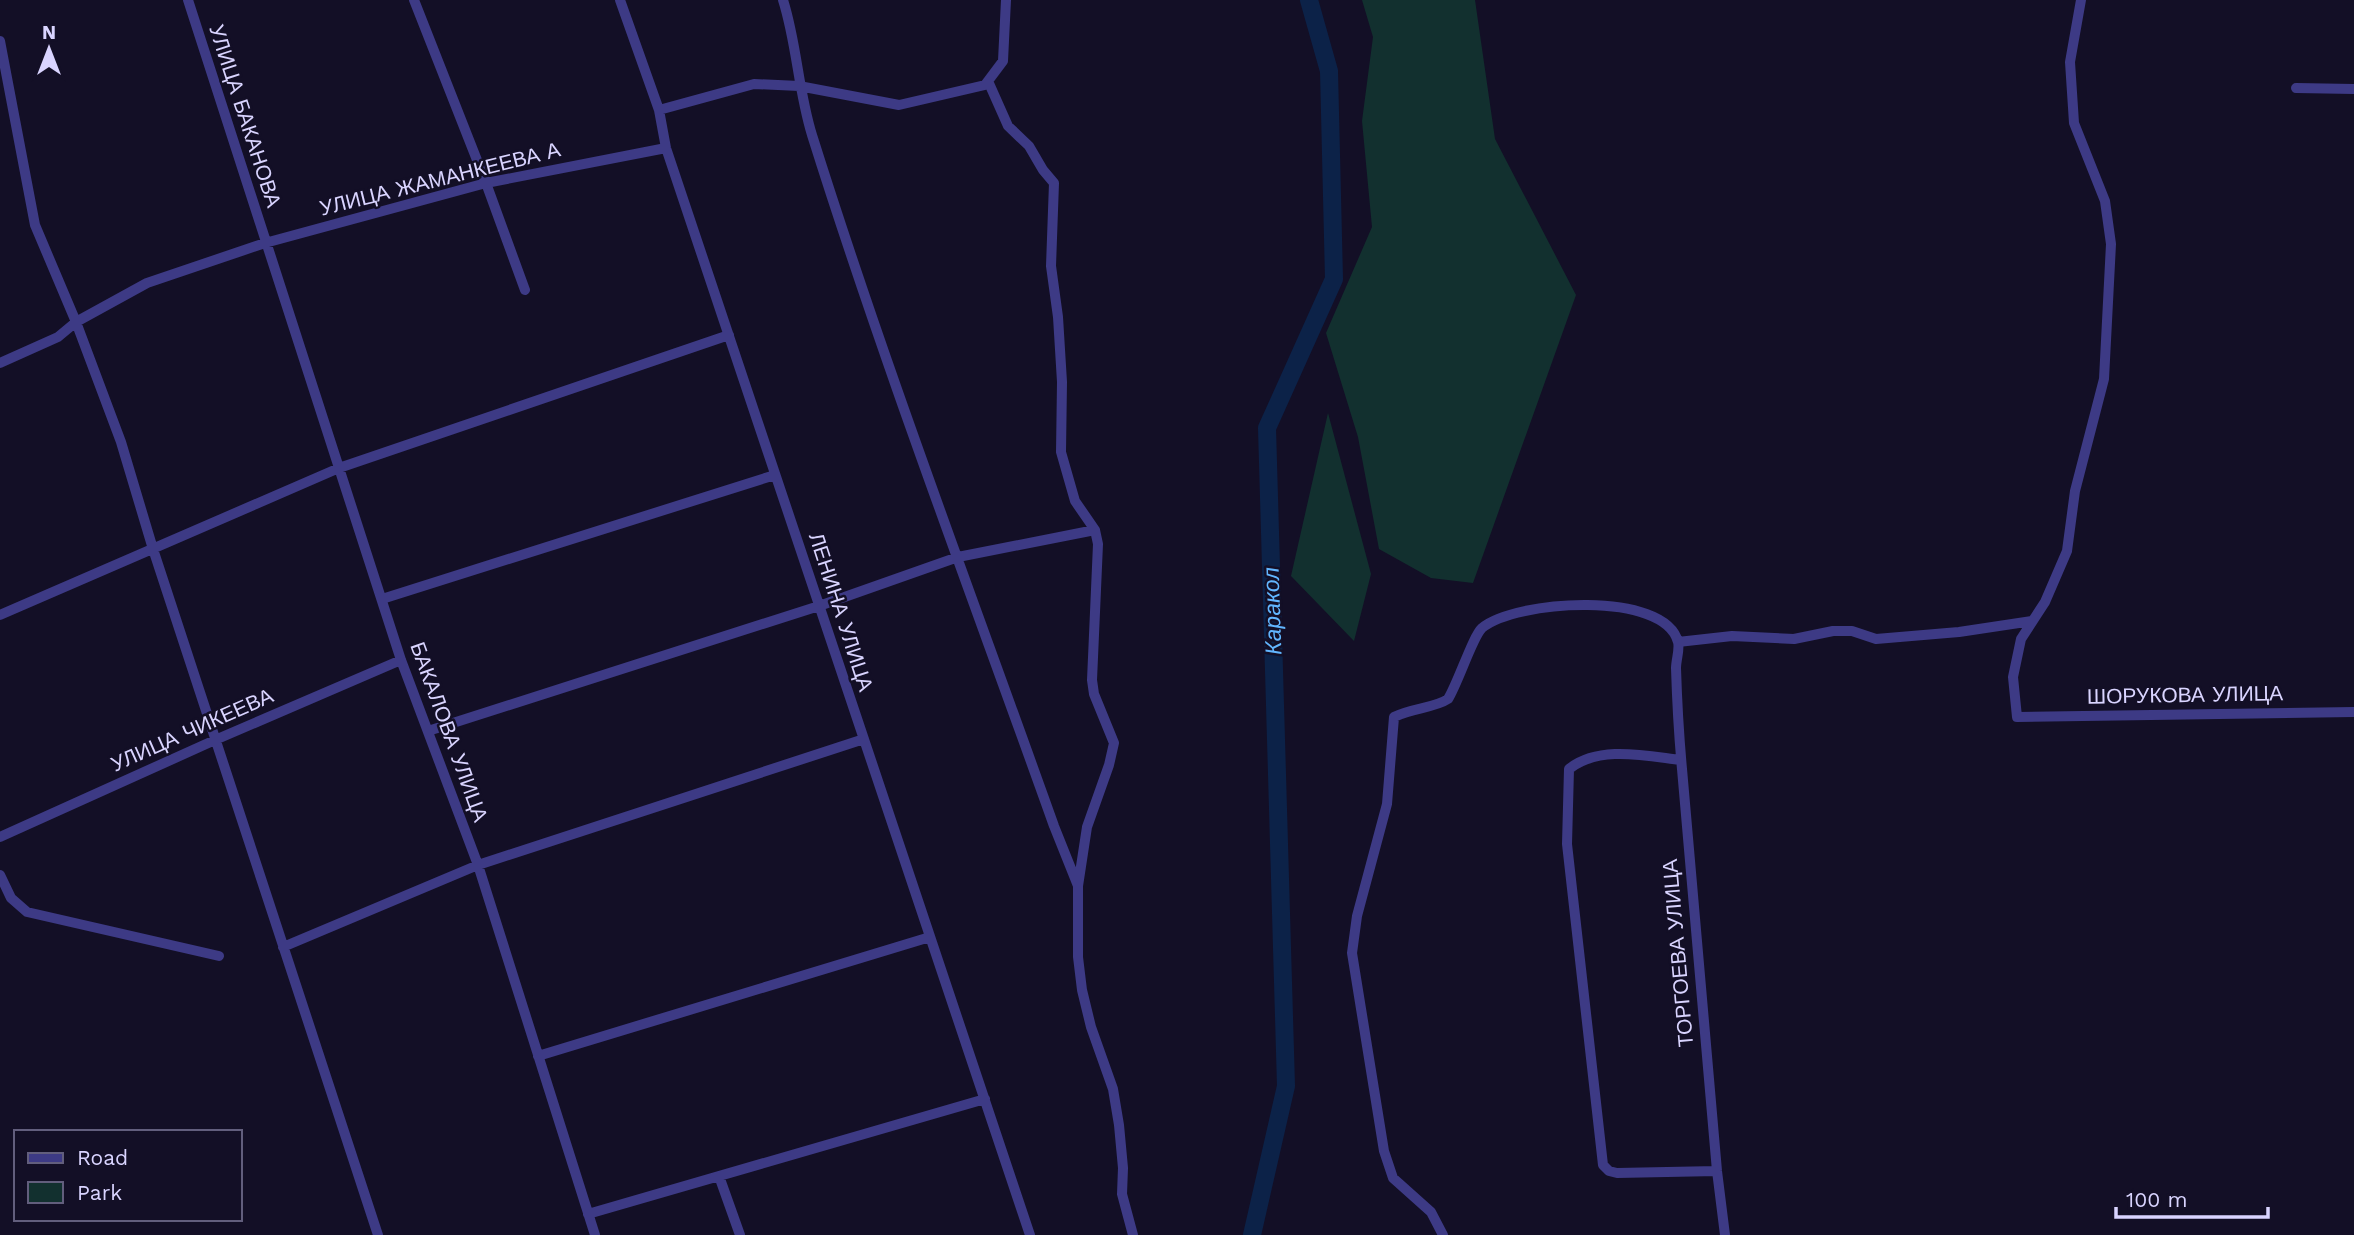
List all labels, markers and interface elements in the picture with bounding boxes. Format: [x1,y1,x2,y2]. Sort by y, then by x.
north arrow [14,14,84,84]
text: N [42,21,56,44]
street label: УЛИЦА БАКАНОВА [204,21,287,210]
street label: УЛИЦА ЖАМАНКЕЕВА А [317,137,563,221]
street label: ЛЕНИНА УЛИЦА [804,529,879,694]
water label: Каракол [1257,566,1288,655]
street label: БАКАЛОВА УЛИЦА [405,638,494,825]
street label: ШОРУКОВА УЛИЦА [2087,680,2283,709]
street label: УЛИЦА ЧИКЕЕВА [107,683,277,777]
street label: ТОРГОЕВА УЛИЦА [1657,858,1698,1048]
legend [14,1130,242,1221]
text: Road [77,1145,128,1170]
scale bar [2116,1176,2268,1220]
text: Park [77,1180,122,1205]
text: 100 m [2126,1187,2188,1212]

